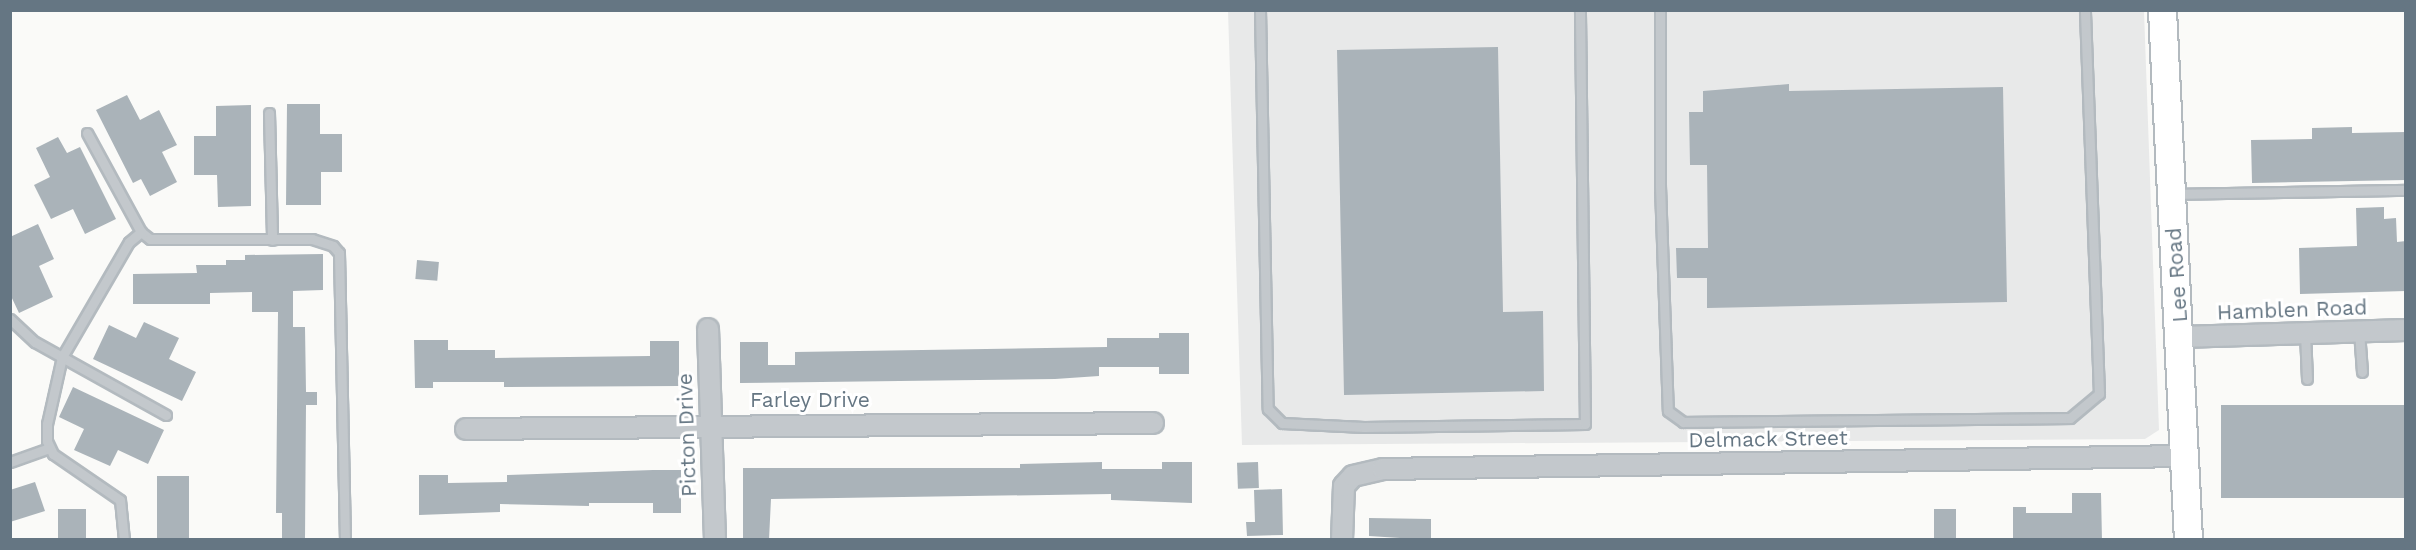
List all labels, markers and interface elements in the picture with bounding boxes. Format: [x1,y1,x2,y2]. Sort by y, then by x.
street label: Lee Road [2161,227,2193,323]
street label: Hamblen Road [2216,295,2368,325]
street label: Picton Drive [672,373,702,497]
street label: Farley Drive [750,387,870,413]
street label: Delmack Street [1688,425,1848,453]

